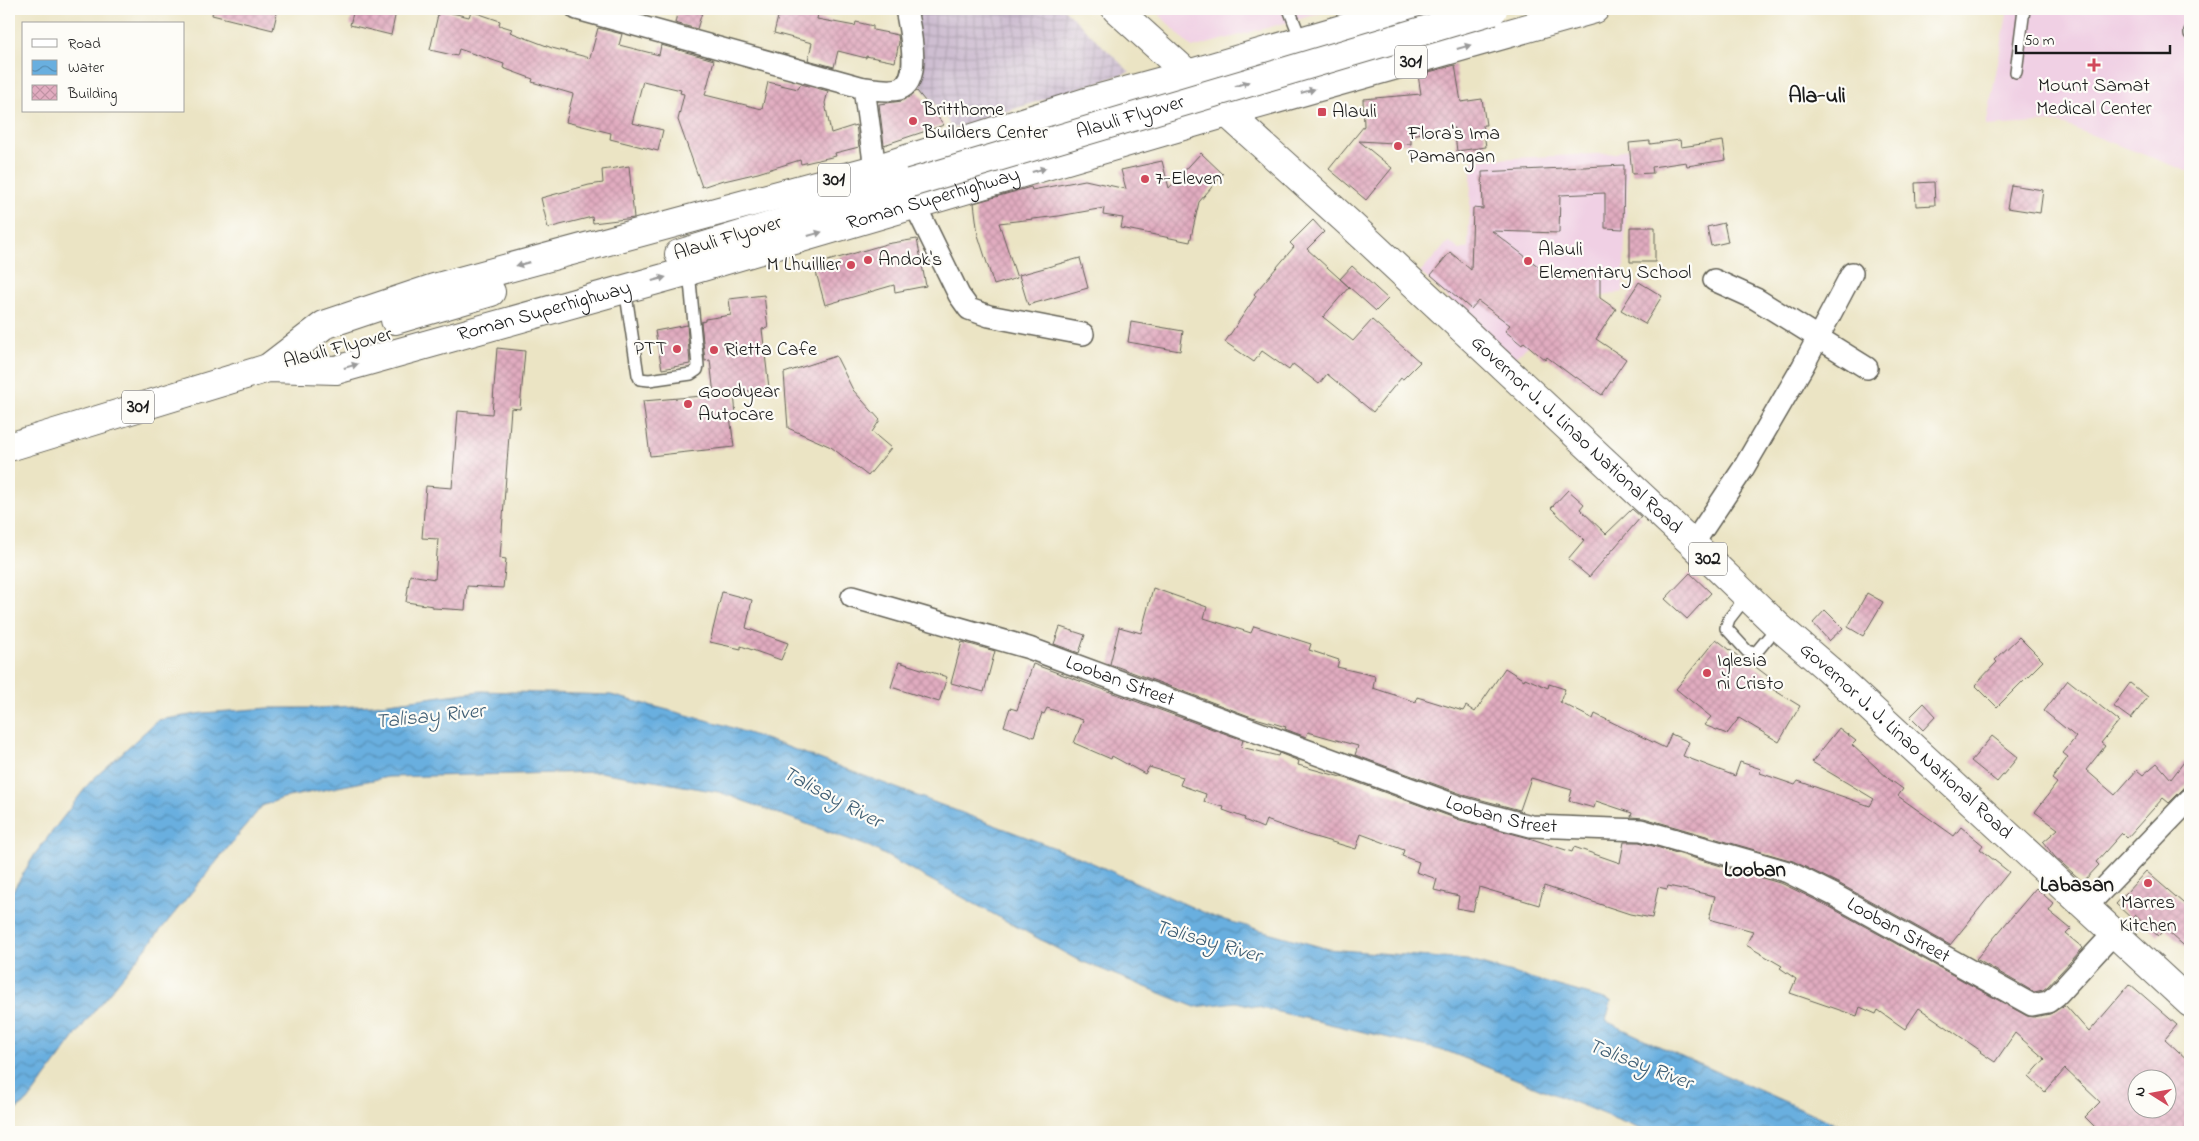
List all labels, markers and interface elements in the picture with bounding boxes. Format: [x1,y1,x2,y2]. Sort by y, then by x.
legend [22,22,185,112]
scale bar [2016,22,2170,54]
text: 50 m [2024,30,2055,52]
text: Road [68,33,101,55]
one-way arrow [1456,42,1471,50]
road number: 301 [1395,46,1427,78]
text: Water [68,57,104,79]
marker: Mount Samat Medical Center [2087,58,2101,72]
place label: Mount Samat Medical Center [2036,72,2153,124]
one-way arrow [1235,80,1250,88]
district label: Ala-uli [1788,81,1846,113]
text: Building [67,83,117,106]
one-way arrow [1300,87,1315,95]
street label: Alauli Flyover [1073,88,1189,147]
place label: Britthome Builders Center [922,96,1049,148]
place label: Alauli [1332,98,1377,127]
marker: Alauli [1316,106,1328,118]
marker: Britthome Builders Center [907,115,919,127]
place label: Flora's Ima Pamangan [1407,120,1500,173]
marker: Flora's Ima Pamangan [1392,140,1404,152]
street label: Roman Superhighway [843,160,1023,238]
road number: 301 [818,164,850,196]
one-way arrow [1031,165,1046,173]
place label: 7-Eleven [1155,165,1222,194]
marker: 7-Eleven [1139,173,1151,185]
street label: Alauli Flyover [670,209,786,269]
one-way arrow [808,230,823,238]
place label: Alauli Elementary School [1538,236,1691,288]
place label: Andok's [878,246,942,275]
place label: M Lhuillier [767,251,842,280]
marker: Andok's [862,254,874,266]
marker: Alauli Elementary School [1522,255,1534,267]
marker: M Lhuillier [845,259,857,271]
one-way arrow [515,260,530,268]
street label: Roman Superhighway [454,274,634,350]
one-way arrow [651,275,666,283]
street label: Alauli Flyover [280,320,396,377]
street label: Governor J. J. Linao National Road [1464,329,1688,541]
place label: PTT [634,335,667,364]
place label: Rietta Cafe [724,336,817,365]
marker: PTT [671,343,683,355]
marker: Rietta Cafe [708,344,720,356]
one-way arrow [344,361,359,369]
place label: Goodyear Autocare [698,378,780,430]
road number: 301 [122,391,154,424]
marker: Goodyear Autocare [682,398,694,410]
road number: 302 [1689,542,1727,576]
street label: Governor J. J. Linao National Road [1793,636,2019,847]
place label: Iglesia ni Cristo [1717,647,1784,699]
street label: Looban Street [1061,648,1179,715]
marker: Iglesia ni Cristo [1701,667,1713,679]
water label: Talisay River [374,696,489,738]
water label: Talisay River [777,759,890,838]
street label: Looban Street [1441,788,1558,841]
district label: Looban [1724,856,1786,886]
district label: Labasan [2040,871,2114,901]
marker: Marres Kitchen [2142,877,2154,889]
place label: Marres Kitchen [2119,889,2177,941]
street label: Looban Street [1841,890,1956,971]
water label: Talisay River [1151,912,1267,972]
water label: Talisay River [1583,1031,1699,1100]
north arrow [2126,1068,2176,1118]
text: N [2130,1085,2152,1098]

